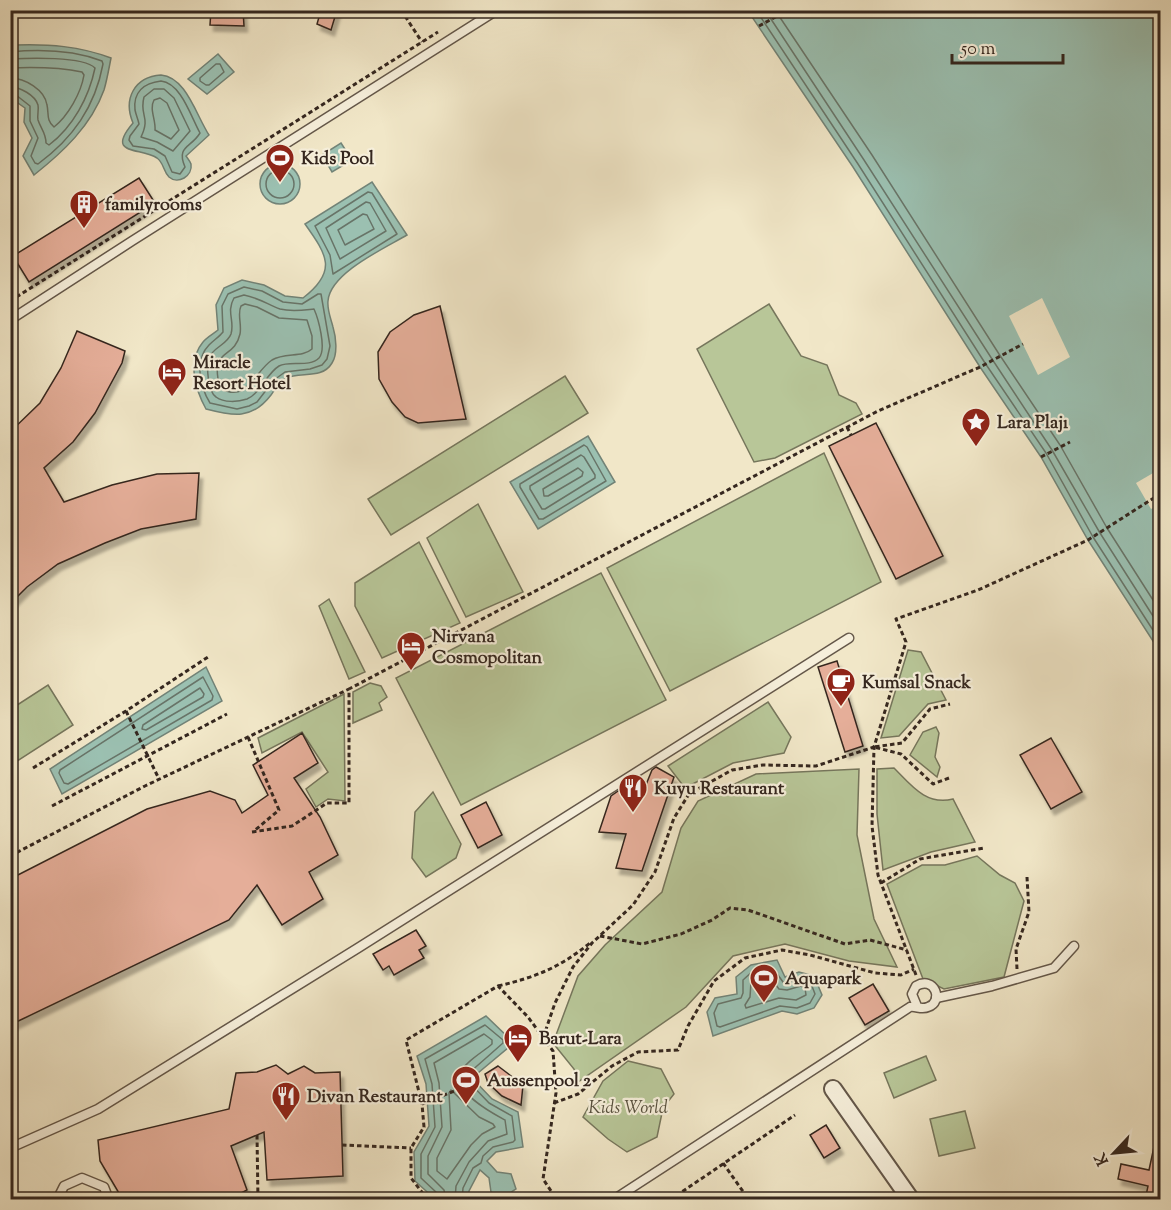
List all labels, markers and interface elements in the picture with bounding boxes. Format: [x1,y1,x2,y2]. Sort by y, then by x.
scale bar [952,27,1063,65]
text: 50 m [960,37,996,63]
sports icon: Kids Pool [264,142,296,184]
place label: Kids Pool [301,147,375,173]
building icon: familyrooms [68,188,100,230]
place label: familyrooms [105,193,202,219]
place label: Miracle Resort Hotel [193,351,292,398]
hotel icon: Miracle Resort Hotel [156,356,188,398]
place icon: Lara Plajı [960,406,992,448]
place label: Lara Plajı [997,411,1069,437]
place label: Nirvana Cosmopolitan [432,625,543,672]
hotel icon: Nirvana Cosmopolitan [395,630,427,672]
cafe icon: Kumsal Snack [825,666,857,708]
place label: Kumsal Snack [862,671,971,697]
restaurant icon: Kuyu Restaurant [617,772,649,814]
place label: Kuyu Restaurant [654,777,785,803]
sports icon: Aquapark [748,962,780,1004]
place label: Aquapark [785,967,862,993]
hotel icon: Barut-Lara [502,1022,534,1064]
place label: Barut-Lara [539,1027,622,1053]
sports icon: Aussenpool 2 [450,1064,482,1106]
place label: Aussenpool 2 [487,1069,592,1095]
restaurant icon: Divan Restaurant [270,1080,302,1122]
place label: Divan Restaurant [307,1085,443,1111]
park label: Kids World [588,1096,668,1122]
north arrow [1084,1123,1144,1183]
text: K [1090,1148,1116,1169]

